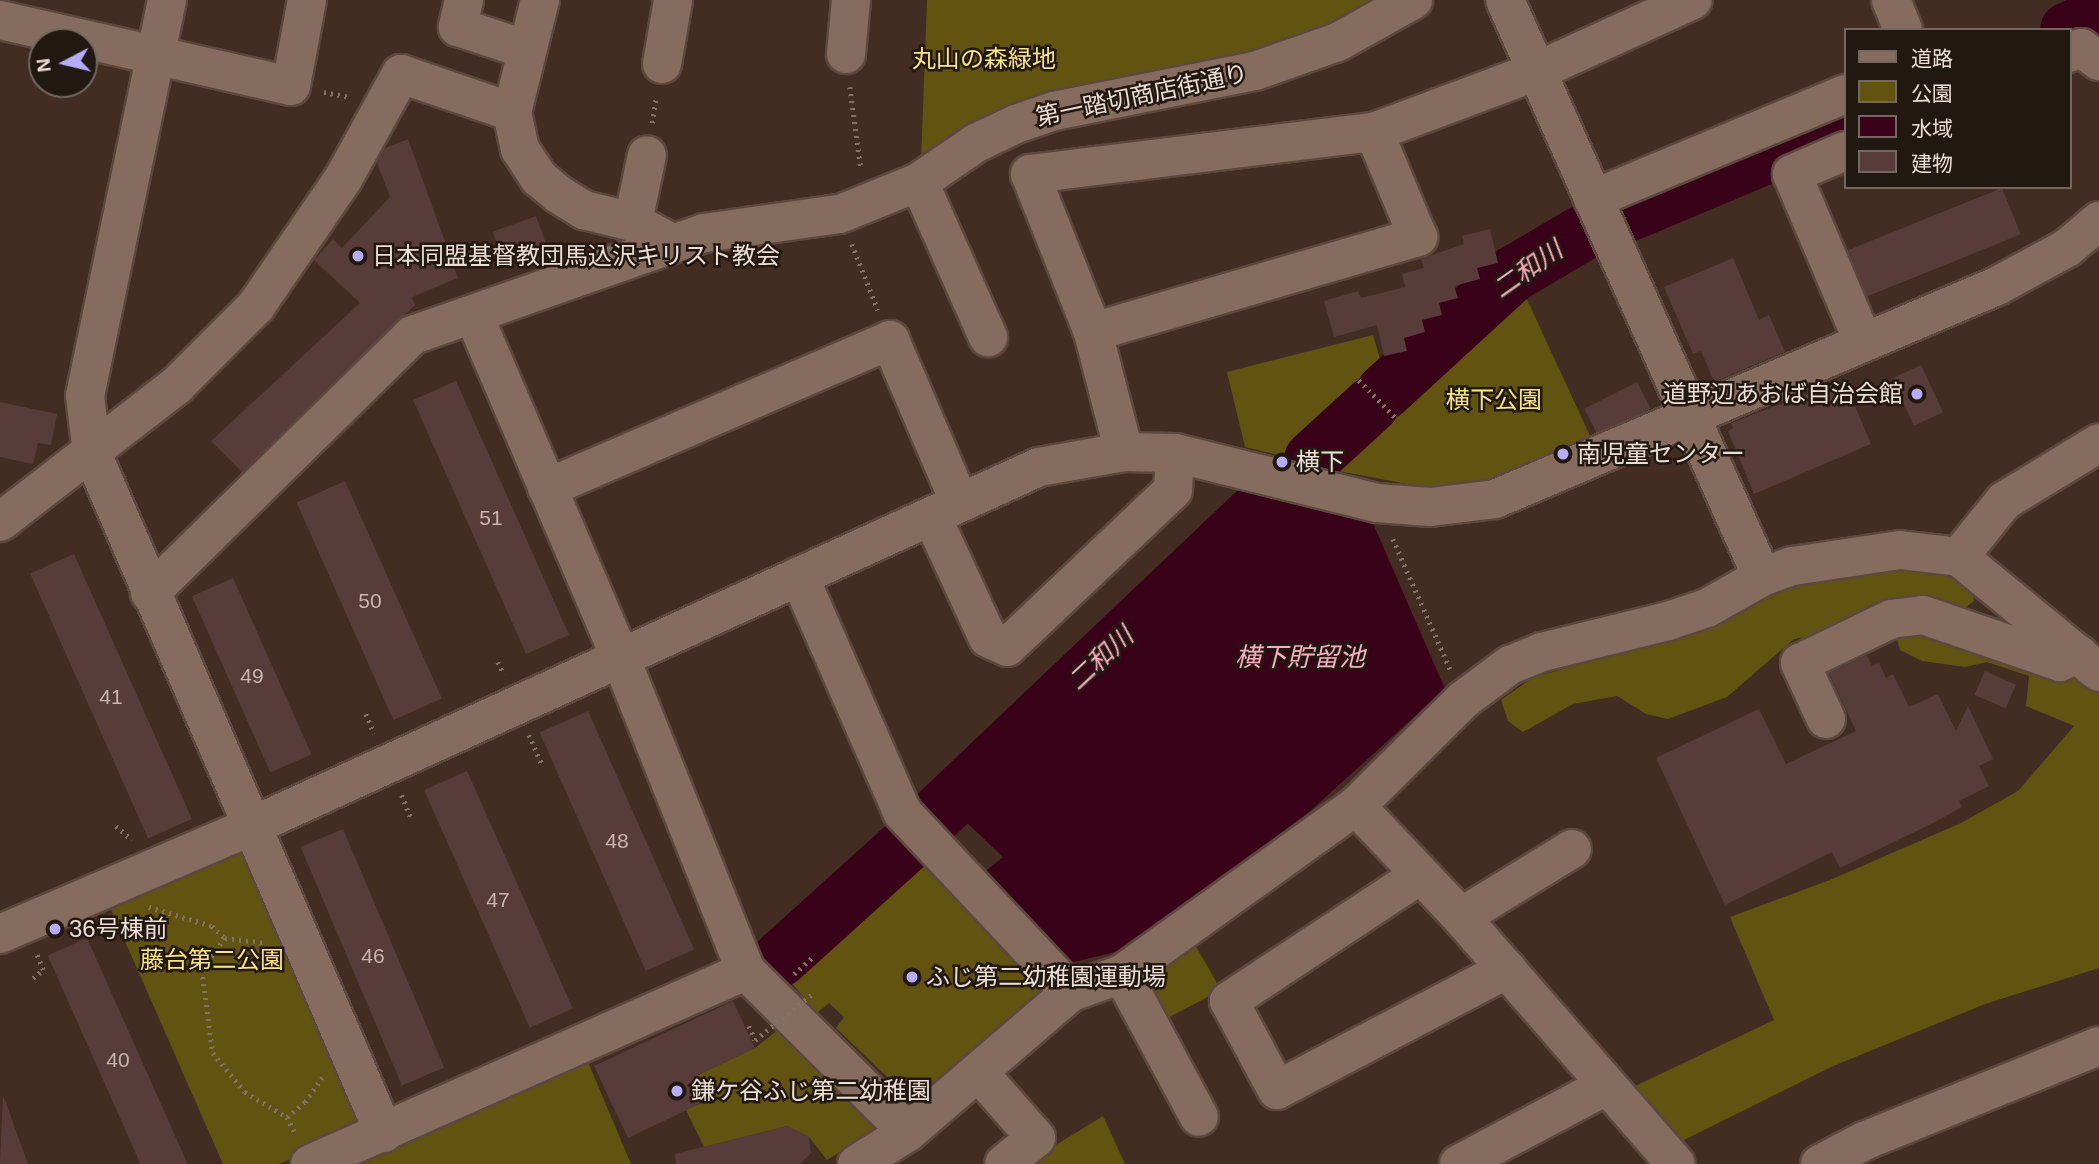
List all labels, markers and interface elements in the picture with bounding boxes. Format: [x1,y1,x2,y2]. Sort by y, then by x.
north arrow [28,28,98,98]
legend [1843,28,2071,189]
park label: 丸山の森緑地 [912,45,1056,73]
text: 道路 [1911,47,1953,70]
text: N [32,57,55,73]
street label: 第一踏切商店街通り [1033,58,1251,132]
text: 公園 [1911,82,1953,105]
text: 水域 [1911,117,1953,140]
text: 建物 [1911,152,1953,175]
water label: 二和川 [1487,235,1569,305]
place label: 日本同盟基督教団馬込沢キリスト教会 [372,242,780,270]
marker: 日本同盟基督教団馬込沢キリスト教会 [350,248,366,264]
place label: 道野辺あおば自治会館 [1663,380,1903,408]
park label: 横下公園 [1446,386,1542,414]
marker: 道野辺あおば自治会館 [1909,386,1925,402]
place label: 南児童センター [1577,440,1745,468]
marker: 南児童センター [1555,446,1571,462]
place label: 横下 [1296,448,1344,476]
marker: 横下 [1274,454,1290,470]
house number: 51 [479,505,503,531]
house number: 50 [358,588,382,614]
water label: 二和川 [1062,621,1140,697]
water label: 横下貯留池 [1235,642,1365,674]
house number: 49 [240,663,264,689]
house number: 41 [99,684,123,710]
house number: 48 [605,828,629,854]
house number: 47 [486,887,510,913]
place label: 36号棟前 [69,915,168,943]
marker: 36号棟前 [47,921,63,937]
house number: 46 [361,943,385,969]
park label: 藤台第二公園 [140,946,284,974]
place label: ふじ第二幼稚園運動場 [926,963,1166,991]
marker: ふじ第二幼稚園運動場 [904,969,920,985]
house number: 40 [106,1047,130,1073]
place label: 鎌ケ谷ふじ第二幼稚園 [691,1077,931,1105]
marker: 鎌ケ谷ふじ第二幼稚園 [669,1083,685,1099]

